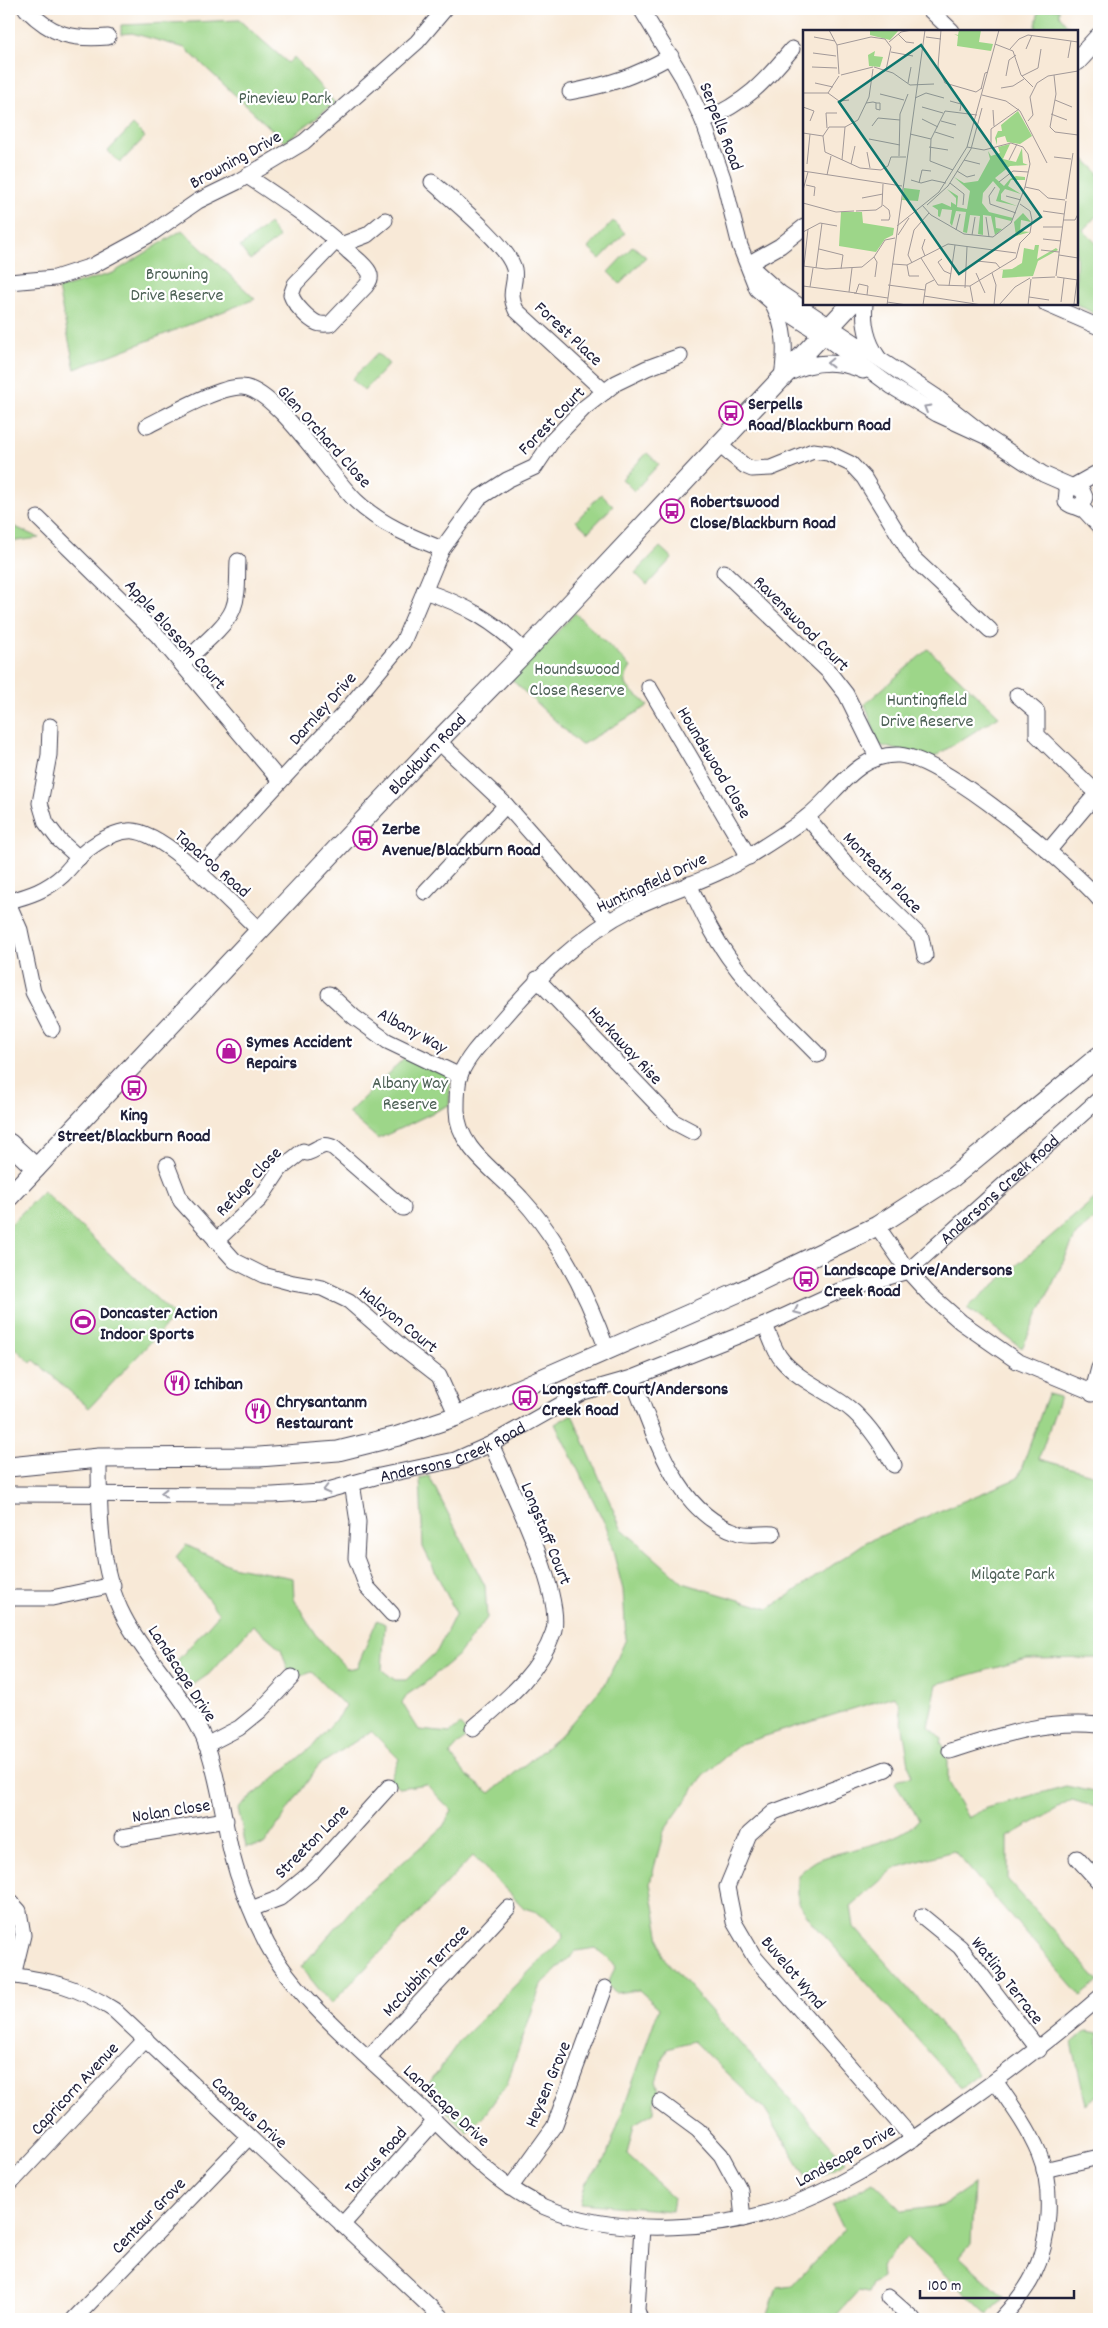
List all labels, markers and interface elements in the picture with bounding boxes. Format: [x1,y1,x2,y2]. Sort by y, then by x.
inset map [803,30,1078,305]
street label: Serpells Road [691,79,748,175]
park label: Pineview Park [239,87,331,112]
street label: Browning Drive [186,126,287,197]
park label: Browning Drive Reserve [130,263,224,309]
street label: Forest Place [528,297,607,373]
one-way arrow [825,358,833,368]
street label: Glen Orchard Close [270,381,376,495]
street label: Forest Court [514,382,592,462]
place label: Serpells Road/Blackburn Road [748,393,891,439]
bus stop icon: Serpells Road/Blackburn Road [718,400,744,426]
one-way arrow [924,404,933,414]
place label: Robertswood Close/Blackburn Road [690,491,836,537]
bus stop icon: Robertswood Close/Blackburn Road [659,498,685,524]
street label: Ravenswood Court [747,571,854,679]
street label: Apple Blossom Court [118,575,231,697]
park label: Houndswood Close Reserve [529,658,625,704]
street label: Darnley Drive [284,667,364,752]
park label: Huntingfield Drive Reserve [880,689,974,735]
street label: Houndswood Close [670,703,756,824]
street label: Blackburn Road [383,709,473,802]
place label: Zerbe Avenue/Blackburn Road [382,818,541,864]
street label: Taparoo Road [168,825,255,905]
bus stop icon: Zerbe Avenue/Blackburn Road [352,825,378,851]
street label: Monteath Place [836,827,927,920]
street label: Huntingfield Drive [593,848,711,921]
street label: Harkaway Rise [581,1002,667,1092]
street label: Albany Way [372,1003,452,1062]
place label: Symes Accident Repairs [246,1031,352,1077]
shop icon: Symes Accident Repairs [216,1038,242,1064]
park label: Albany Way Reserve [372,1072,449,1118]
bus stop icon: King Street/Blackburn Road [121,1075,147,1101]
place label: King Street/Blackburn Road [57,1104,211,1150]
street label: Andersons Creek Road [935,1130,1066,1251]
street label: Refuge Close [211,1142,289,1223]
place label: Landscape Drive/Andersons Creek Road [824,1259,1013,1305]
bus stop icon: Landscape Drive/Andersons Creek Road [793,1266,819,1292]
street label: Halcyon Court [353,1281,442,1361]
place label: Doncaster Action Indoor Sports [100,1302,218,1348]
one-way arrow [793,1304,802,1315]
sports icon: Doncaster Action Indoor Sports [70,1309,96,1335]
restaurant icon: Ichiban [164,1370,190,1396]
place label: Ichiban [194,1373,243,1398]
place label: Longstaff Court/Andersons Creek Road [542,1378,729,1424]
bus stop icon: Longstaff Court/Andersons Creek Road [512,1385,538,1411]
place label: Chrysantanm Restaurant [276,1391,367,1437]
restaurant icon: Chrysantanm Restaurant [245,1398,271,1424]
street label: Andersons Creek Road [378,1417,531,1491]
street label: Longstaff Court [513,1479,577,1589]
one-way arrow [322,1484,331,1495]
one-way arrow [160,1488,168,1499]
park label: Milgate Park [971,1563,1055,1588]
street label: Landscape Drive [140,1621,222,1728]
street label: Nolan Close [131,1794,212,1831]
street label: Streeton Lane [270,1800,356,1886]
street label: McCubbin Terrace [378,1920,476,2023]
street label: Buvelot Wynd [754,1931,830,2016]
street label: Watling Terrace [964,1932,1048,2031]
street label: Capricorn Avenue [26,2038,126,2142]
street label: Heysen Grove [520,2038,579,2132]
street label: Landscape Drive [396,2060,494,2154]
street label: Canopus Drive [205,2072,292,2156]
street label: Landscape Drive [792,2119,901,2195]
street label: Taurus Road [340,2122,414,2201]
street label: Centaur Grove [107,2173,193,2261]
scale bar [920,2268,1074,2300]
text: 100 m [928,2276,961,2298]

